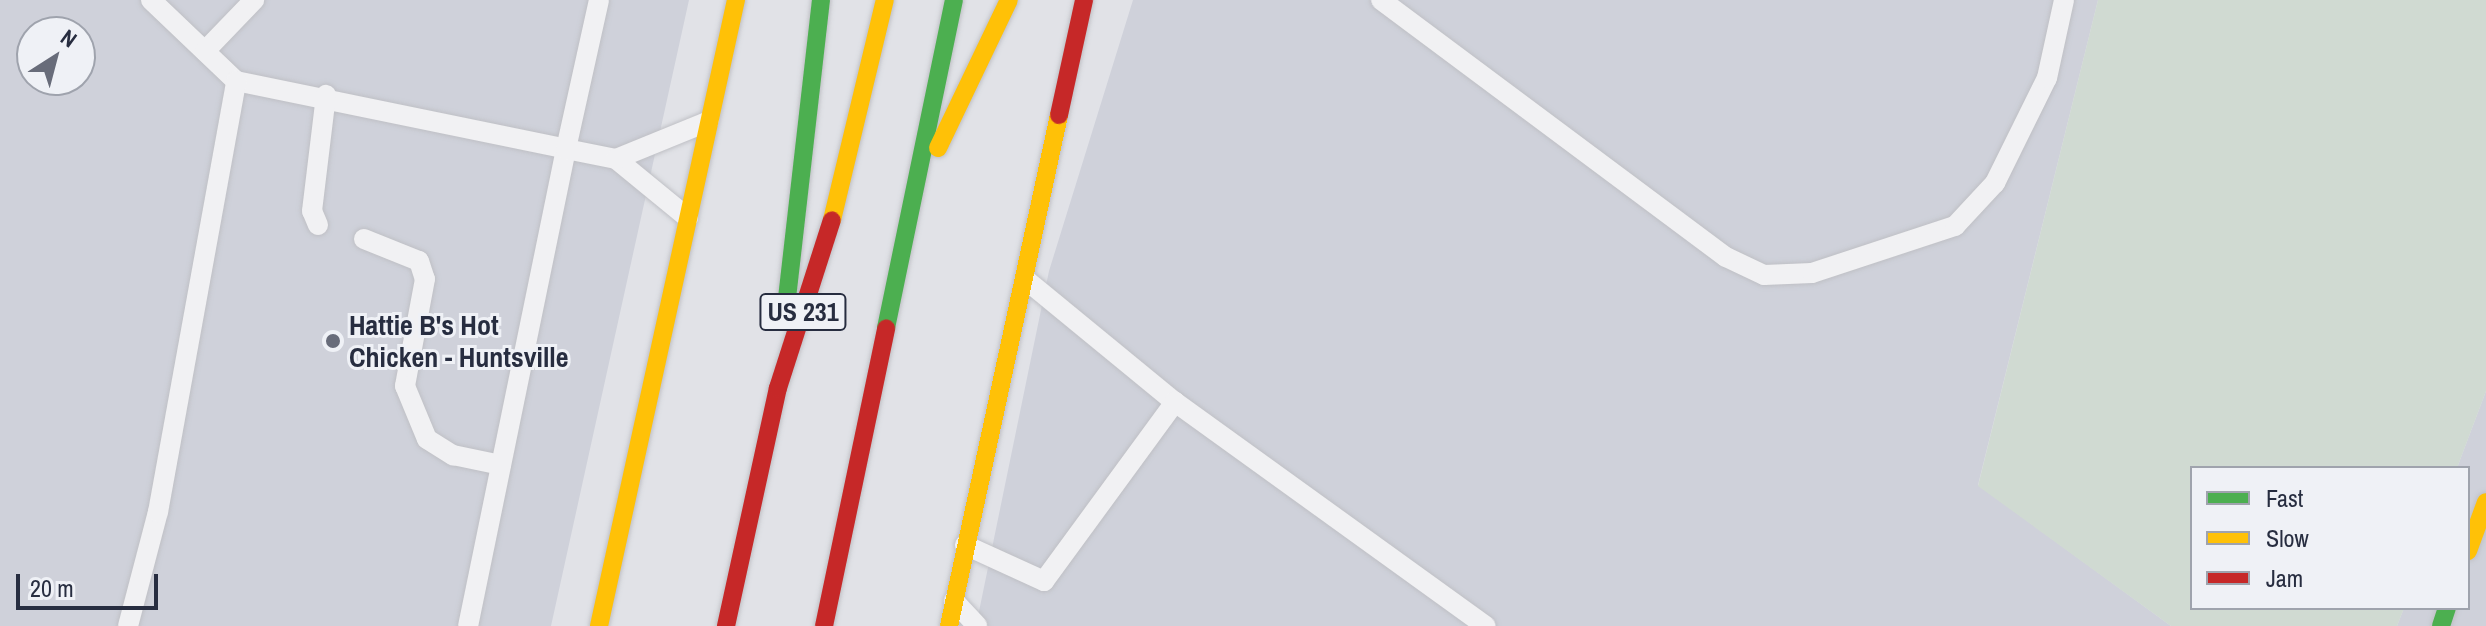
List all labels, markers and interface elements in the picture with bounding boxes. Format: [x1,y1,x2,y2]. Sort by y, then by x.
north arrow [16,16,96,96]
text: N [55,22,83,54]
road number: US 231 [759,290,847,334]
place label: Hattie B's Hot Chicken - Huntsville [349,308,568,374]
marker: Hattie B's Hot Chicken - Huntsville [324,332,342,350]
legend [2190,466,2470,610]
text: Fast [2266,482,2303,514]
text: Slow [2266,522,2309,554]
scale bar [20,558,162,608]
text: Jam [2266,562,2303,594]
text: 20 m [30,572,74,604]

